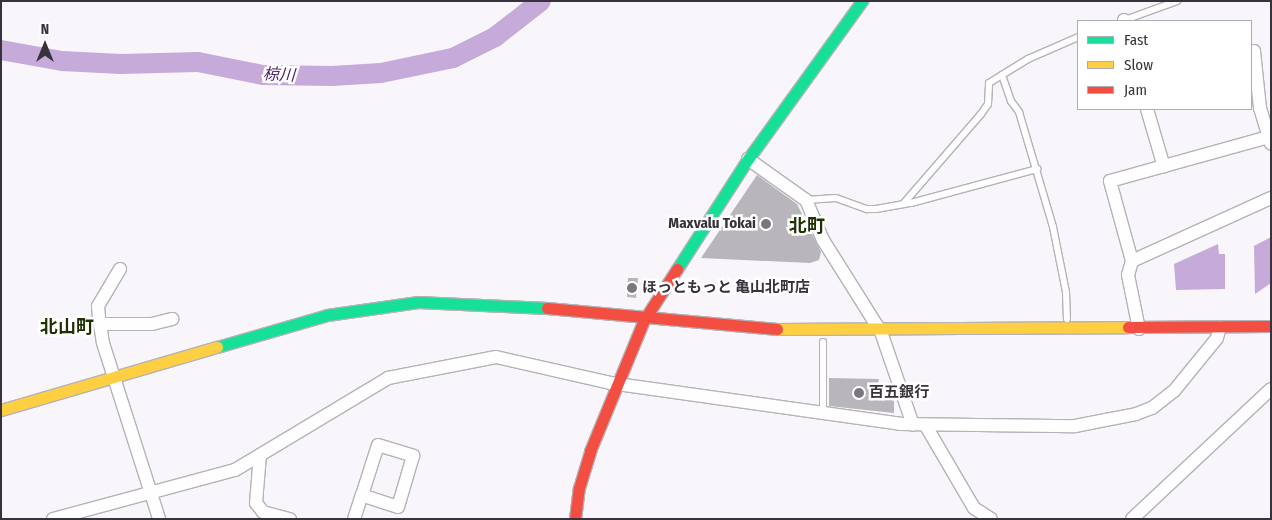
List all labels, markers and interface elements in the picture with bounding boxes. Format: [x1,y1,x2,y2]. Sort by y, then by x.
north arrow [20,20,70,70]
legend [1077,20,1252,110]
text: N [41,21,49,38]
text: Fast [1124,31,1148,49]
text: Slow [1124,56,1153,74]
water label: 椋川 [263,65,295,85]
text: Jam [1124,81,1147,99]
place label: Maxvalu Tokai [668,215,756,233]
district label: 北町 [789,215,825,237]
marker: Maxvalu Tokai [760,218,772,230]
place label: ほっともっと 亀山北町店 [642,279,810,297]
marker: ほっともっと 亀山北町店 [626,282,638,294]
district label: 北山町 [40,316,94,338]
place label: 百五銀行 [869,384,929,402]
marker: 百五銀行 [853,387,865,399]

